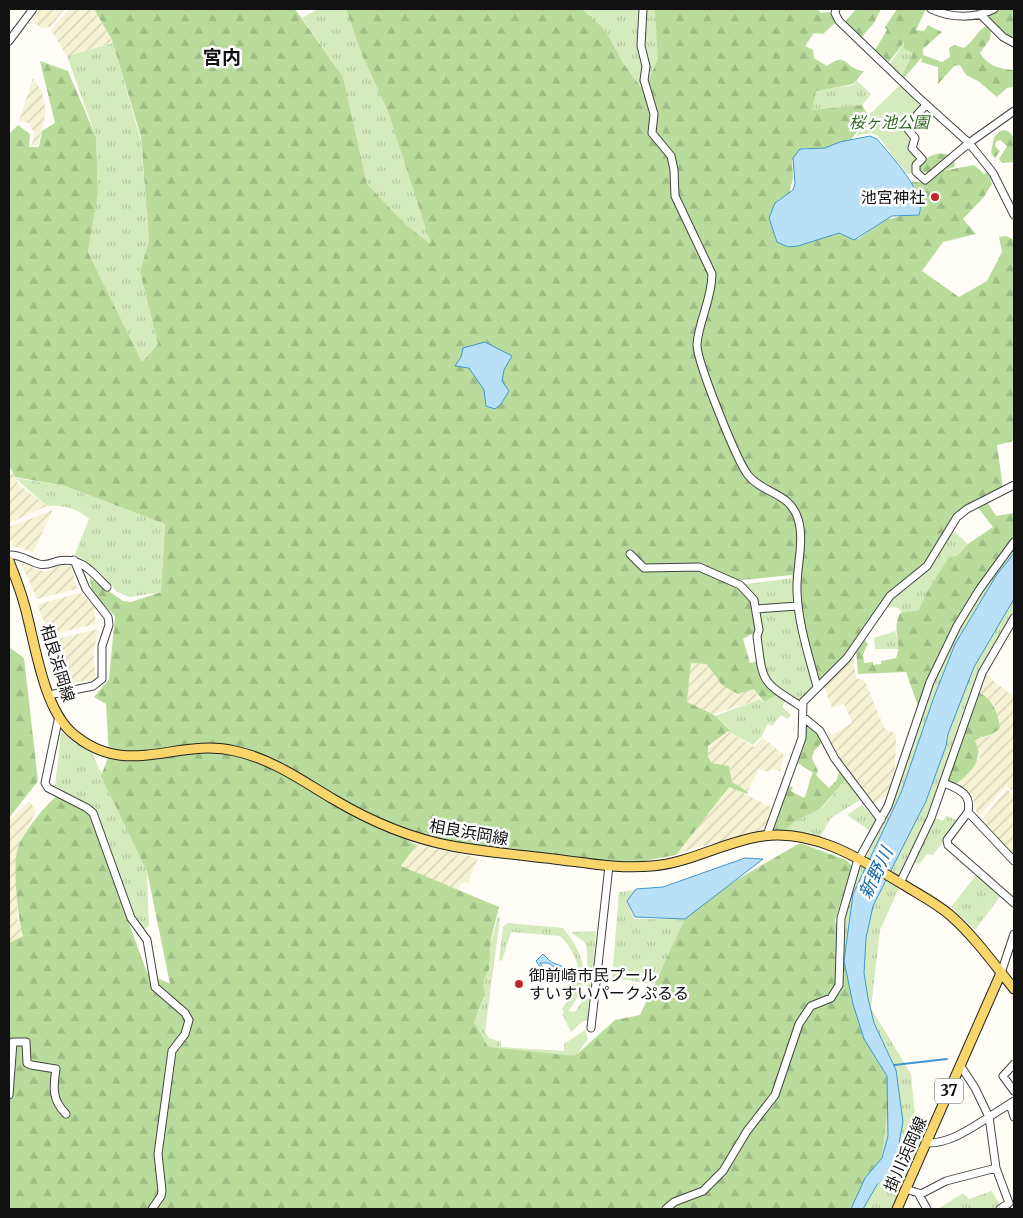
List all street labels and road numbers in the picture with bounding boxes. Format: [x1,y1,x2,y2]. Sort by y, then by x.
street label: 相良浜岡線 [37,622,79,704]
street label: 相良浜岡線 [428,815,510,849]
road number: 37 [935,1078,963,1104]
street label: 掛川浜岡線 [880,1113,930,1195]

